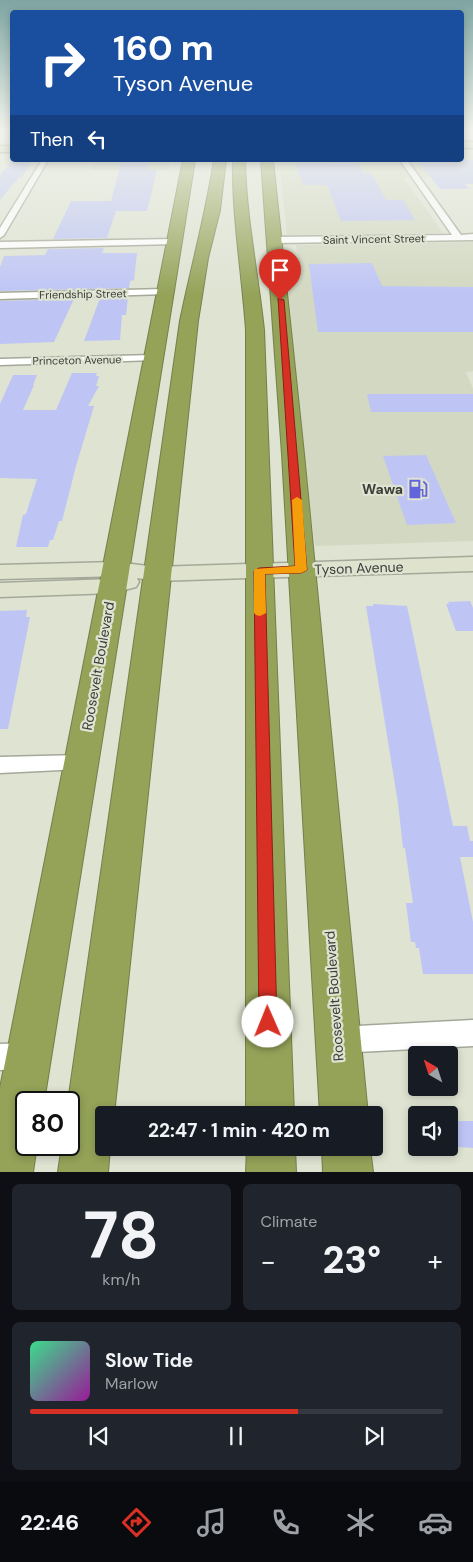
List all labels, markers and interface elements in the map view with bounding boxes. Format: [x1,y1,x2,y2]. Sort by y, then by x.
text: 160 m [113,25,214,71]
icon: right [30,30,95,95]
text: Tyson Avenue [113,69,253,98]
icon: left [83,125,111,153]
text: Then [30,127,73,152]
street label: Saint Vincent Street [323,231,425,247]
pin [259,249,301,300]
icon: arrive [266,256,294,284]
street label: Friendship Street [39,286,127,302]
street label: Princeton Avenue [32,352,122,368]
fuel station icon: Wawa [407,478,429,500]
place label: Wawa [362,480,403,498]
street label: Tyson Avenue [314,557,404,579]
street label: Roosevelt Boulevard [78,600,118,732]
street label: Roosevelt Boulevard [320,930,348,1062]
position arrow [241,995,293,1047]
north arrow [408,1046,458,1096]
map controls [408,1046,458,1156]
speed limit sign: 80 [15,1091,80,1156]
button: sound [408,1106,458,1156]
text: 22:47 · 1 min · 420 m [148,1118,330,1143]
text: 78 [83,1194,159,1278]
text: Climate [261,1211,317,1232]
text: 23° [322,1235,381,1285]
text: − [261,1243,276,1280]
text: + [428,1243,443,1280]
text: km/h [102,1269,140,1290]
text: Slow Tide [105,1348,193,1373]
text: Marlow [105,1373,158,1394]
icon: previous [85,1422,113,1450]
icon: pause [222,1422,250,1450]
icon: next [360,1422,388,1450]
icon: directions [119,1505,154,1540]
icon: music [194,1505,229,1540]
icon: phone [268,1505,303,1540]
icon: climate [343,1505,378,1540]
icon: car [418,1505,453,1540]
text: 22:46 [20,1508,79,1537]

